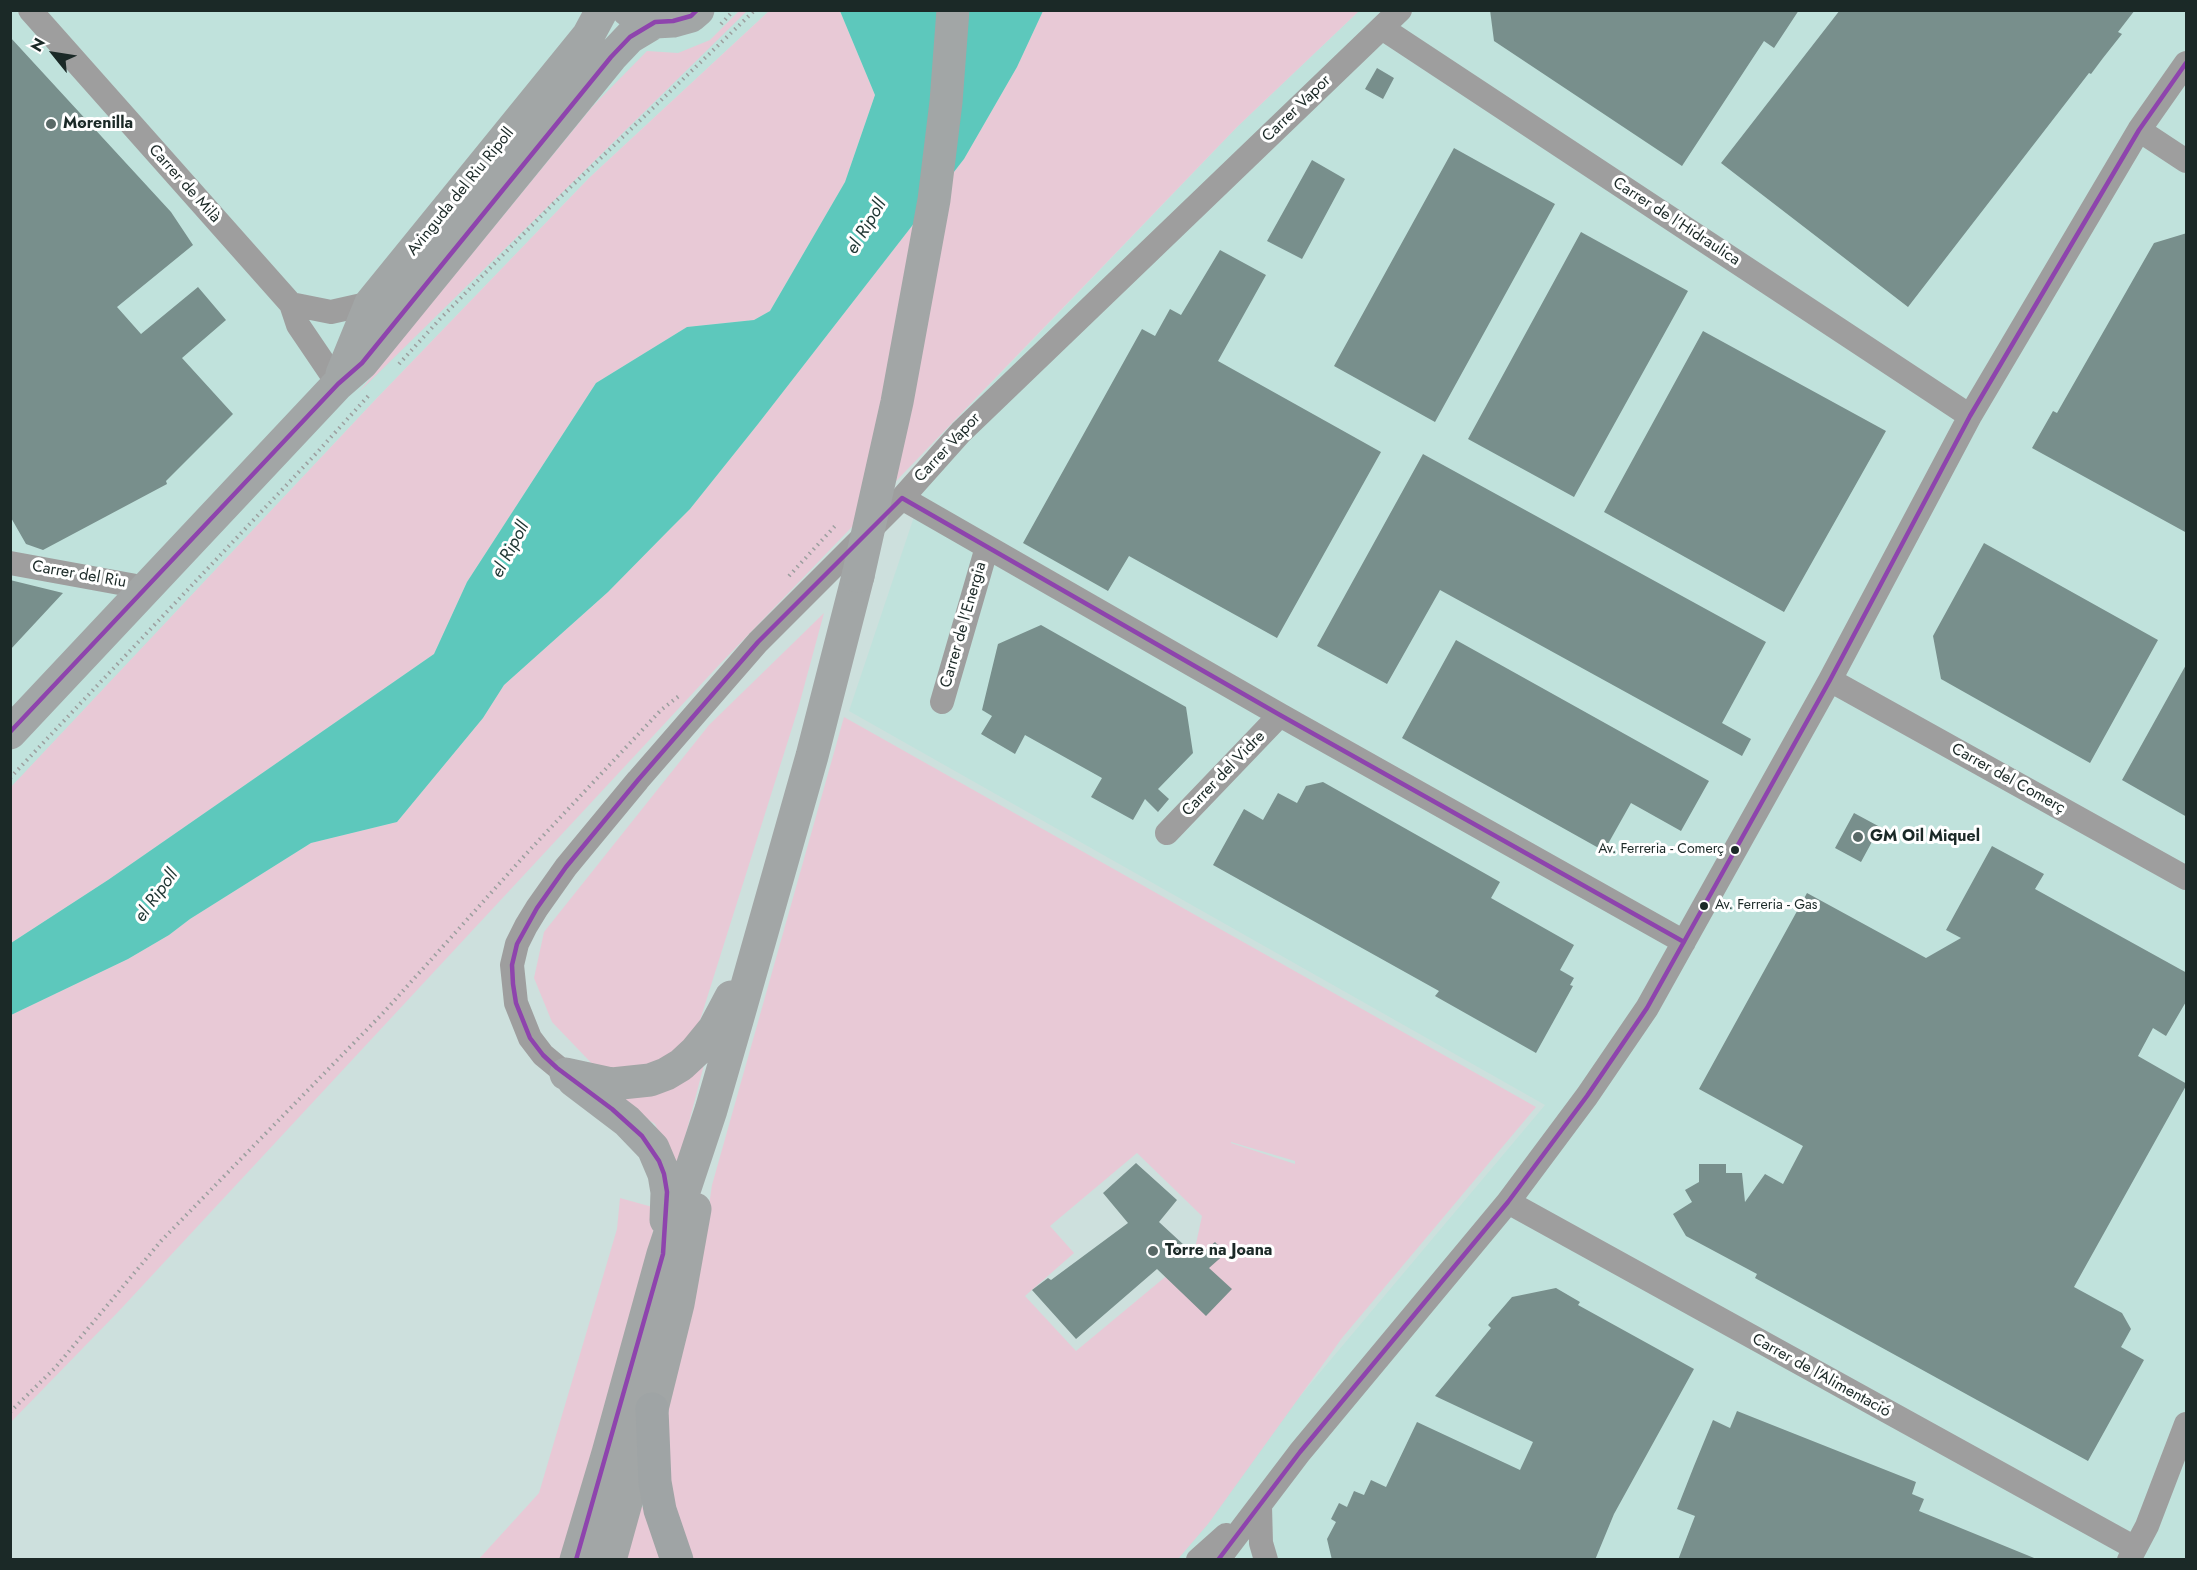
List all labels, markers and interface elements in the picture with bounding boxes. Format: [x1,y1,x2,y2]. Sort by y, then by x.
north arrow [24,24,84,84]
text: N [25,33,51,56]
street label: Carrer Vapor [1259,72,1335,146]
place label: Morenilla [63,114,133,134]
marker: Morenilla [44,117,58,131]
street label: Avinguda del Riu Ripoll [404,124,518,260]
street label: Carrer de Milà [144,141,224,227]
street label: Carrer de l'Hidraulica [1609,174,1743,270]
water label: el Ripoll [842,196,892,258]
street label: Carrer Vapor [911,409,985,487]
water label: el Ripoll [487,518,535,582]
street label: Carrer del Riu [30,557,128,593]
street label: Carrer de l'Energia [937,560,991,690]
street label: Carrer del Vidre [1179,727,1269,821]
street label: Carrer del Comerç [1948,740,2068,818]
place label: GM Oil Miquel [1870,827,1980,847]
marker: GM Oil Miquel [1851,830,1865,844]
place label: Av. Ferreria - Comerç [1598,842,1724,858]
marker: Av. Ferreria - Comerç [1729,844,1741,856]
water label: el Ripoll [131,865,183,927]
place label: Av. Ferreria - Gas [1715,898,1817,914]
marker: Av. Ferreria - Gas [1698,900,1710,912]
place label: Torre na Joana [1165,1241,1272,1261]
marker: Torre na Joana [1146,1244,1160,1258]
street label: Carrer de l'Alimentació [1748,1330,1894,1422]

